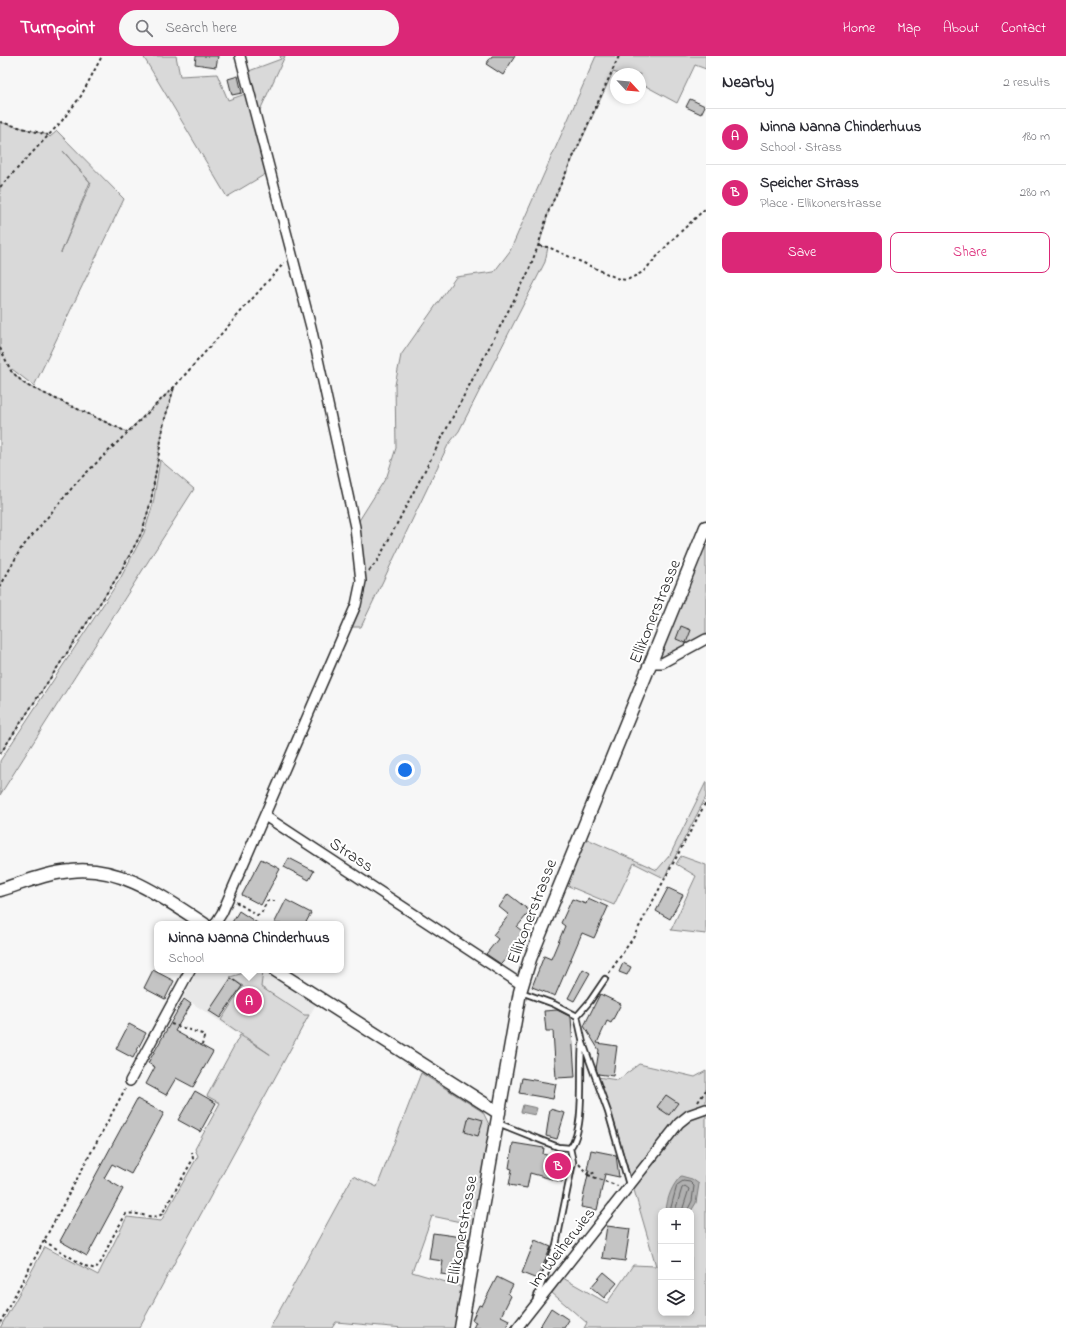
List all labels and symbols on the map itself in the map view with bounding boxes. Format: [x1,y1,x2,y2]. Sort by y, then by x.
north arrow [610,68,646,104]
street label: Ellikonerstrasse [623,555,688,667]
your location [395,760,415,780]
street label: Strass [324,832,378,879]
street label: Ellikonerstrasse [501,855,564,968]
pin: A [236,986,262,1016]
pin: B [545,1151,571,1181]
street label: Ellikonerstrasse [441,1173,484,1287]
street label: Im Weiherwies [523,1202,602,1294]

